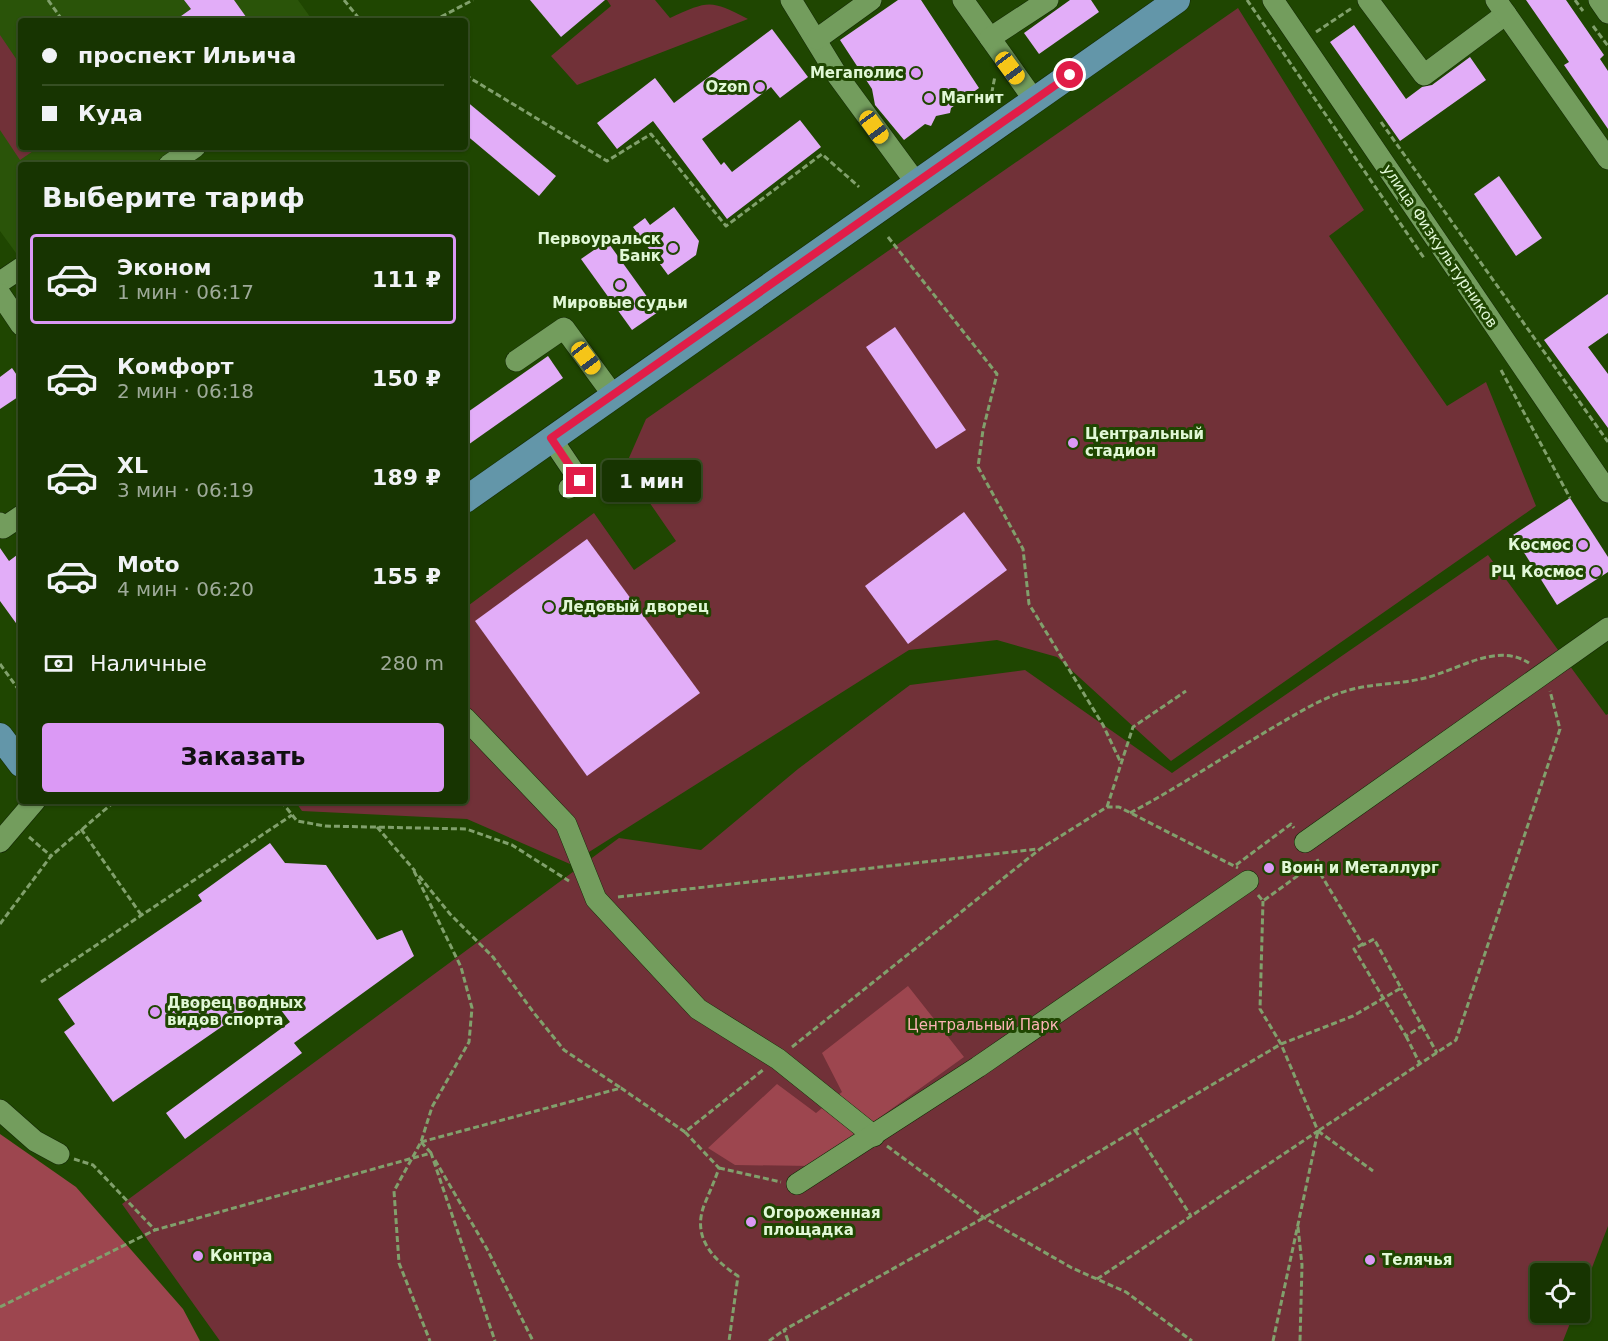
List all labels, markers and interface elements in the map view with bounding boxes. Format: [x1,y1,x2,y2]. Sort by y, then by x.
text: проспект Ильича [78,43,296,68]
car [992,48,1028,88]
route start [1056,61,1083,88]
place label: Мегаполис [810,64,904,82]
marker: Мегаполис [909,66,923,80]
place label: Ozon [706,78,748,96]
marker: Ozon [753,80,767,94]
place label: Магнит [941,89,1004,107]
marker: Магнит [922,91,936,105]
text: Куда [78,101,143,126]
car [856,107,892,147]
street label: улица Физкультурников [1379,161,1501,331]
text: Выберите тариф [42,182,305,213]
place label: Первоуральск Банк [538,230,661,265]
marker: Первоуральск Банк [666,241,680,255]
icon: car [45,252,99,306]
text: Эконом [117,255,212,280]
text: 111 ₽ [372,267,441,292]
marker: Мировые судьи [613,278,627,292]
text: 1 мин · 06:17 [117,280,254,304]
place label: Мировые судьи [552,294,688,312]
car [568,338,604,378]
icon: car [45,351,99,405]
text: Комфорт [117,354,234,379]
text: 150 ₽ [372,366,441,391]
text: 2 мин · 06:18 [117,379,254,403]
place label: Центральный стадион [1085,425,1204,460]
marker: Центральный стадион [1066,436,1080,450]
icon: car [45,450,99,504]
text: XL [117,453,148,478]
callout: 1 мин [601,460,700,502]
text: 189 ₽ [372,465,441,490]
route end [566,467,593,494]
text: 1 мин [619,469,684,493]
text: 3 мин · 06:19 [117,478,254,502]
place label: Космос [1508,536,1571,554]
marker: Космос [1576,538,1590,552]
icon: car [45,549,99,603]
text: Moto [117,552,180,577]
place label: РЦ Космос [1491,563,1584,581]
text: 155 ₽ [372,564,441,589]
marker: РЦ Космос [1589,565,1603,579]
text: 4 мин · 06:20 [117,577,254,601]
place label: Ледовый дворец [561,598,709,616]
marker: Ледовый дворец [542,600,556,614]
icon: cash [42,647,75,680]
text: Наличные [90,651,207,676]
text: 280 m [380,651,444,675]
button: Заказать [42,723,444,792]
place label: Воин и Металлург [1281,859,1439,877]
marker: Воин и Металлург [1262,861,1276,875]
place label: Дворец водных видов спорта [167,994,303,1029]
marker: Дворец водных видов спорта [148,1005,162,1019]
park label: Центральный Парк [907,1016,1059,1034]
place label: Огороженная площадка [763,1204,881,1239]
marker: Огороженная площадка [744,1215,758,1229]
place label: Контра [210,1247,272,1265]
marker: Контра [191,1249,205,1263]
place label: Телячья [1382,1251,1452,1269]
marker: Телячья [1363,1253,1377,1267]
map controls [1530,1263,1590,1323]
button: locate [1530,1263,1590,1323]

